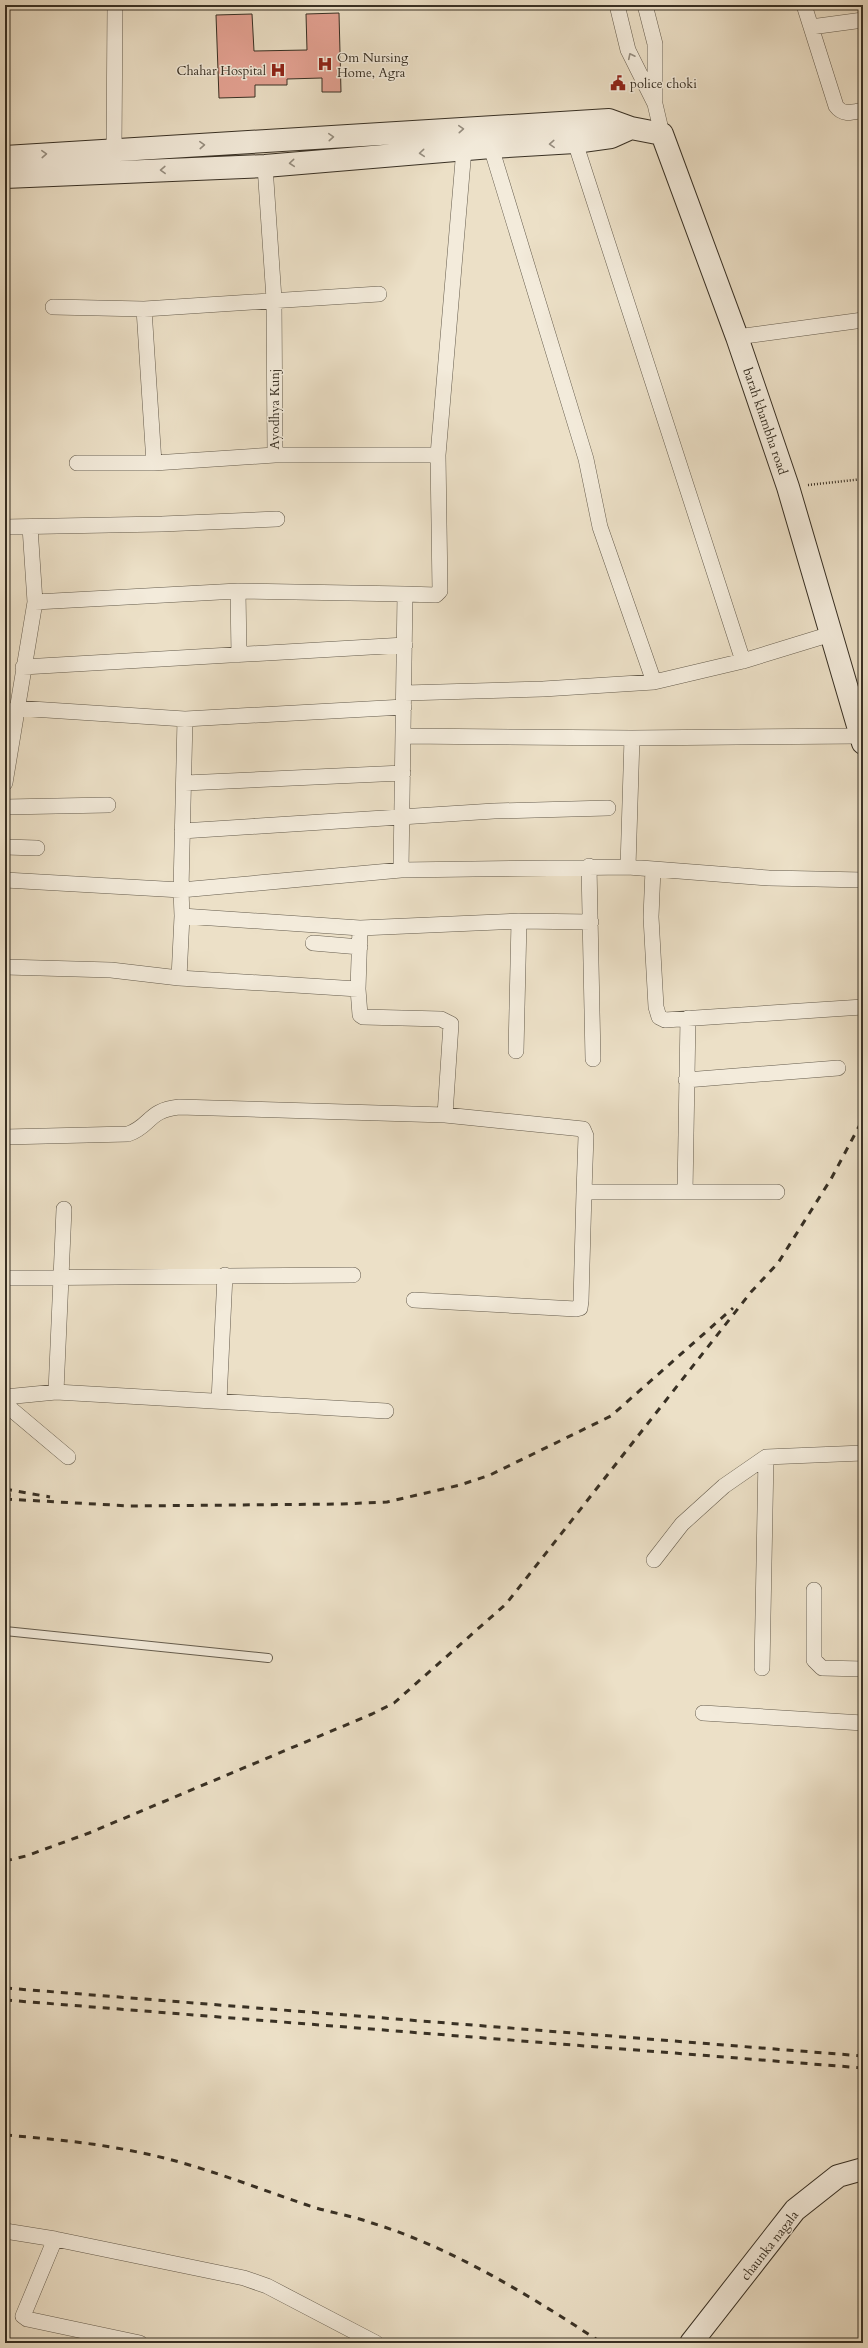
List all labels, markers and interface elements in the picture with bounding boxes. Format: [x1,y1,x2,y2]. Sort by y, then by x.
place label: Om Nursing Home, Agra [337,49,409,82]
one-way arrow [628,53,636,60]
hospital icon: Om Nursing Home, Agra [316,55,334,73]
hospital icon: Chahar Hospital [269,61,287,79]
place label: Chahar Hospital [176,62,267,80]
public building icon: police choki [609,74,627,92]
place label: police choki [630,75,697,93]
one-way arrow [458,124,464,133]
one-way arrow [328,132,334,141]
one-way arrow [549,139,555,148]
one-way arrow [199,140,205,149]
one-way arrow [419,148,425,157]
one-way arrow [41,150,47,159]
one-way arrow [289,159,296,168]
one-way arrow [160,166,166,174]
street label: barah khambha road [738,366,792,477]
street label: Ayodhya Kunj [266,368,284,450]
street label: chaunka nagala [737,2207,803,2284]

